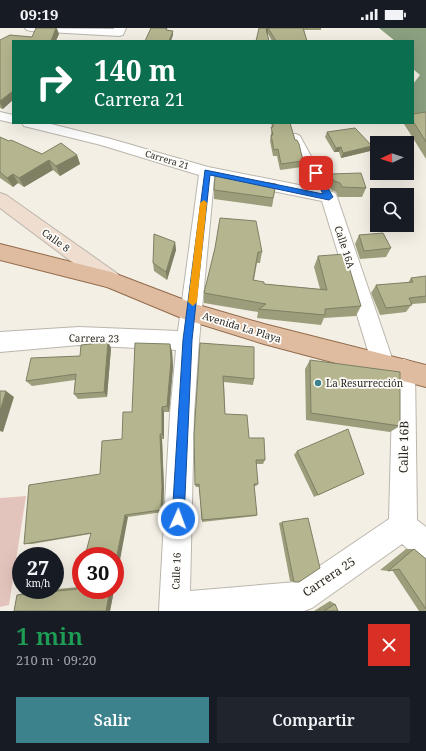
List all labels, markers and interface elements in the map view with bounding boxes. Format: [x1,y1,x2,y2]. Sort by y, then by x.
text: 09:19 [20,4,58,24]
text: 140 m [94,51,176,89]
icon: right [28,56,80,108]
text: Carrera 21 [94,87,185,111]
north arrow [370,136,414,180]
map controls [370,136,414,232]
street label: Carrera 21 [144,147,191,172]
pin [299,156,333,190]
icon: arrive [305,162,327,184]
button: search [370,188,414,232]
street label: Calle 16A [332,224,359,271]
street label: Calle 8 [39,225,73,255]
street label: Avenida La Playa [201,308,284,346]
street label: Carrera 23 [69,331,120,345]
place label: La Resurrección [326,376,404,390]
marker: La Resurrección [313,378,323,388]
street label: Calle 16B [395,421,412,473]
position arrow [157,498,199,540]
speed limit sign: 30 [72,547,124,599]
street label: Calle 16 [168,552,184,590]
street label: Carrera 25 [299,553,359,601]
text: 27 [27,554,49,581]
text: km/h [26,576,50,590]
text: 1 min [16,619,83,652]
button: close [368,624,410,666]
text: 210 m · 09:20 [16,651,96,669]
button: Salir [16,697,209,743]
button: Compartir [217,697,410,743]

